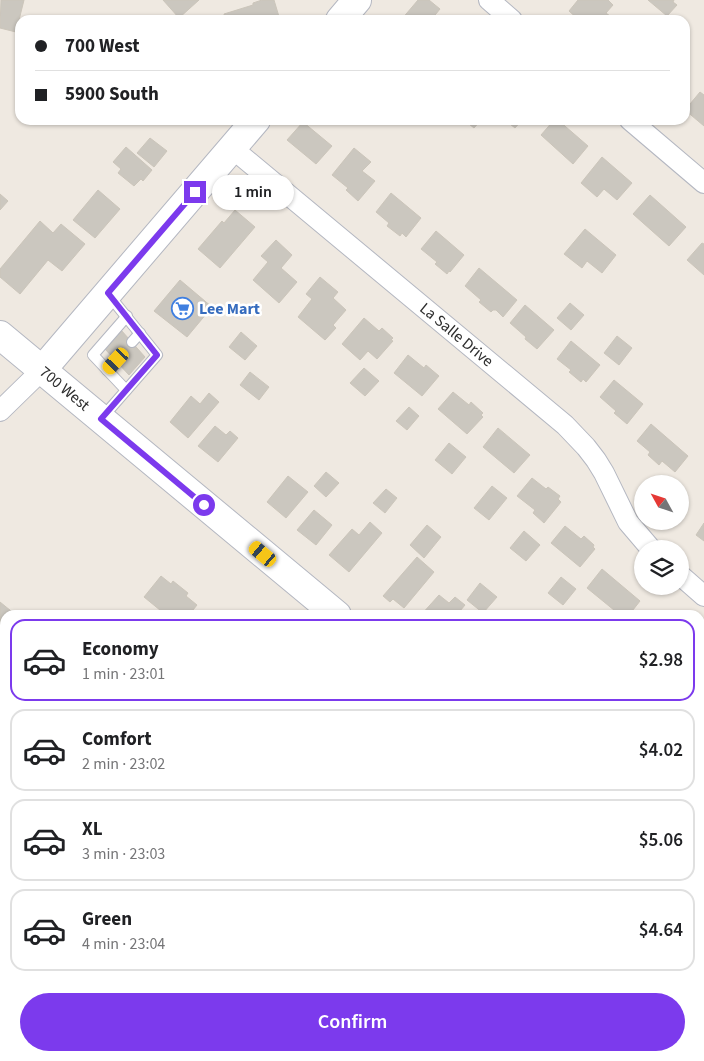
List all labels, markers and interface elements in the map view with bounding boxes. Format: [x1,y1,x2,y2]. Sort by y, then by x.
text: 700 West [65,33,140,60]
text: 5900 South [65,81,159,108]
callout: 1 min [212,174,295,210]
route end [184,181,206,203]
text: 1 min [234,181,272,203]
supermarket icon: Lee Mart [171,297,195,321]
place label: Lee Mart [199,298,260,320]
street label: La Salle Drive [415,298,498,372]
car [100,345,131,377]
street label: 700 West [35,361,95,416]
north arrow [634,475,689,530]
map controls [634,475,689,595]
route start [193,494,215,516]
car [246,539,279,569]
button: layers [634,540,689,595]
text: Economy [82,636,159,663]
icon: car [22,638,67,683]
text: $2.98 [639,647,683,674]
text: 1 min · 23:01 [82,663,165,685]
text: Comfort [82,726,152,753]
icon: car [22,728,67,773]
text: $4.02 [639,737,683,764]
text: 2 min · 23:02 [82,753,165,775]
text: XL [82,816,103,843]
icon: car [22,818,67,863]
text: $5.06 [639,827,683,854]
text: 3 min · 23:03 [82,843,165,865]
text: Green [82,906,132,933]
icon: car [22,908,67,953]
text: $4.64 [639,917,683,944]
text: 4 min · 23:04 [82,933,165,955]
button: Confirm [20,993,685,1051]

